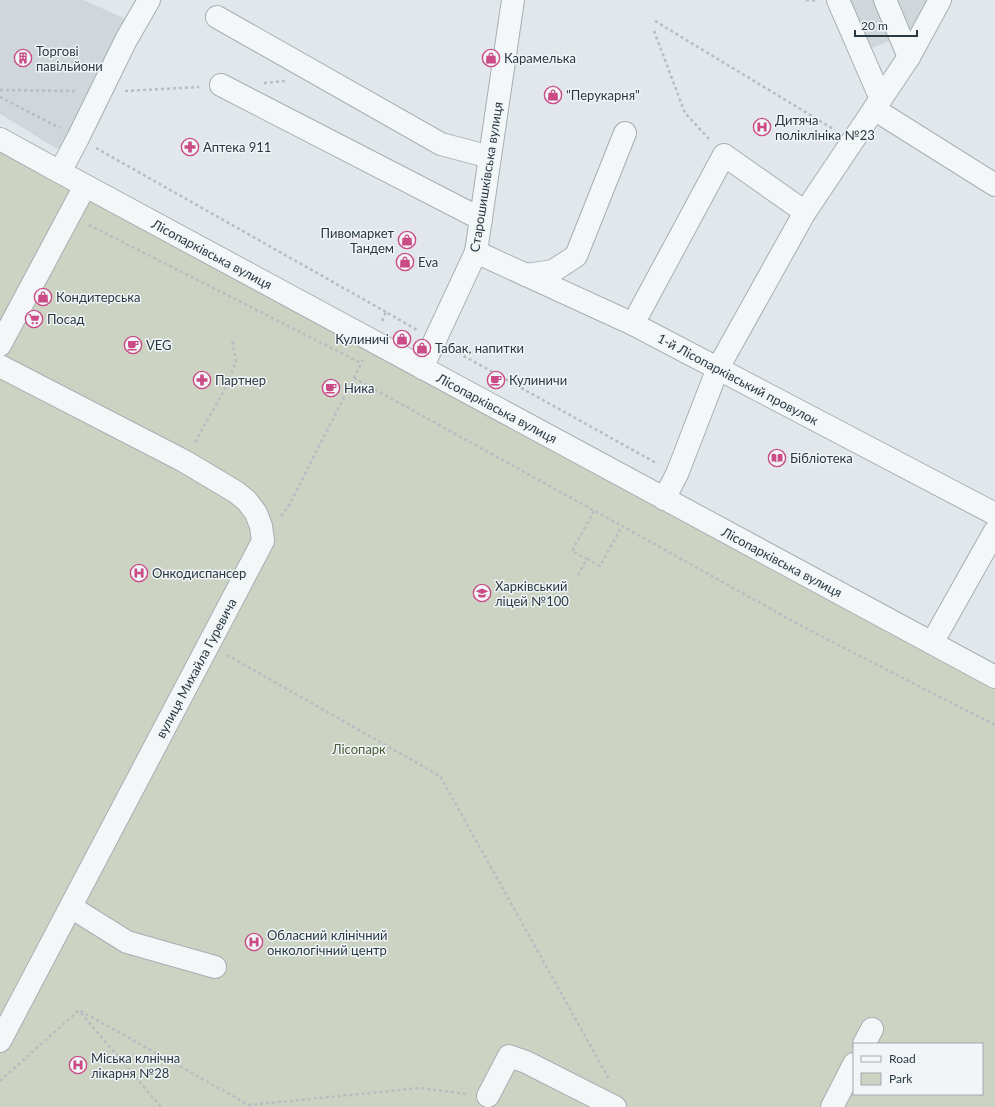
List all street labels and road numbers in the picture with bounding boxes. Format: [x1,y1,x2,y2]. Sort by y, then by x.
street label: Старошишківська вулиця [466,101,506,253]
street label: Лісопарківська вулиця [148,215,275,293]
street label: 1-й Лісопарківський провулок [655,330,821,428]
street label: Лісопарківська вулиця [433,369,560,447]
street label: Лісопарківська вулиця [718,523,845,601]
street label: вулиця Михайла Гуревича [152,595,240,741]

